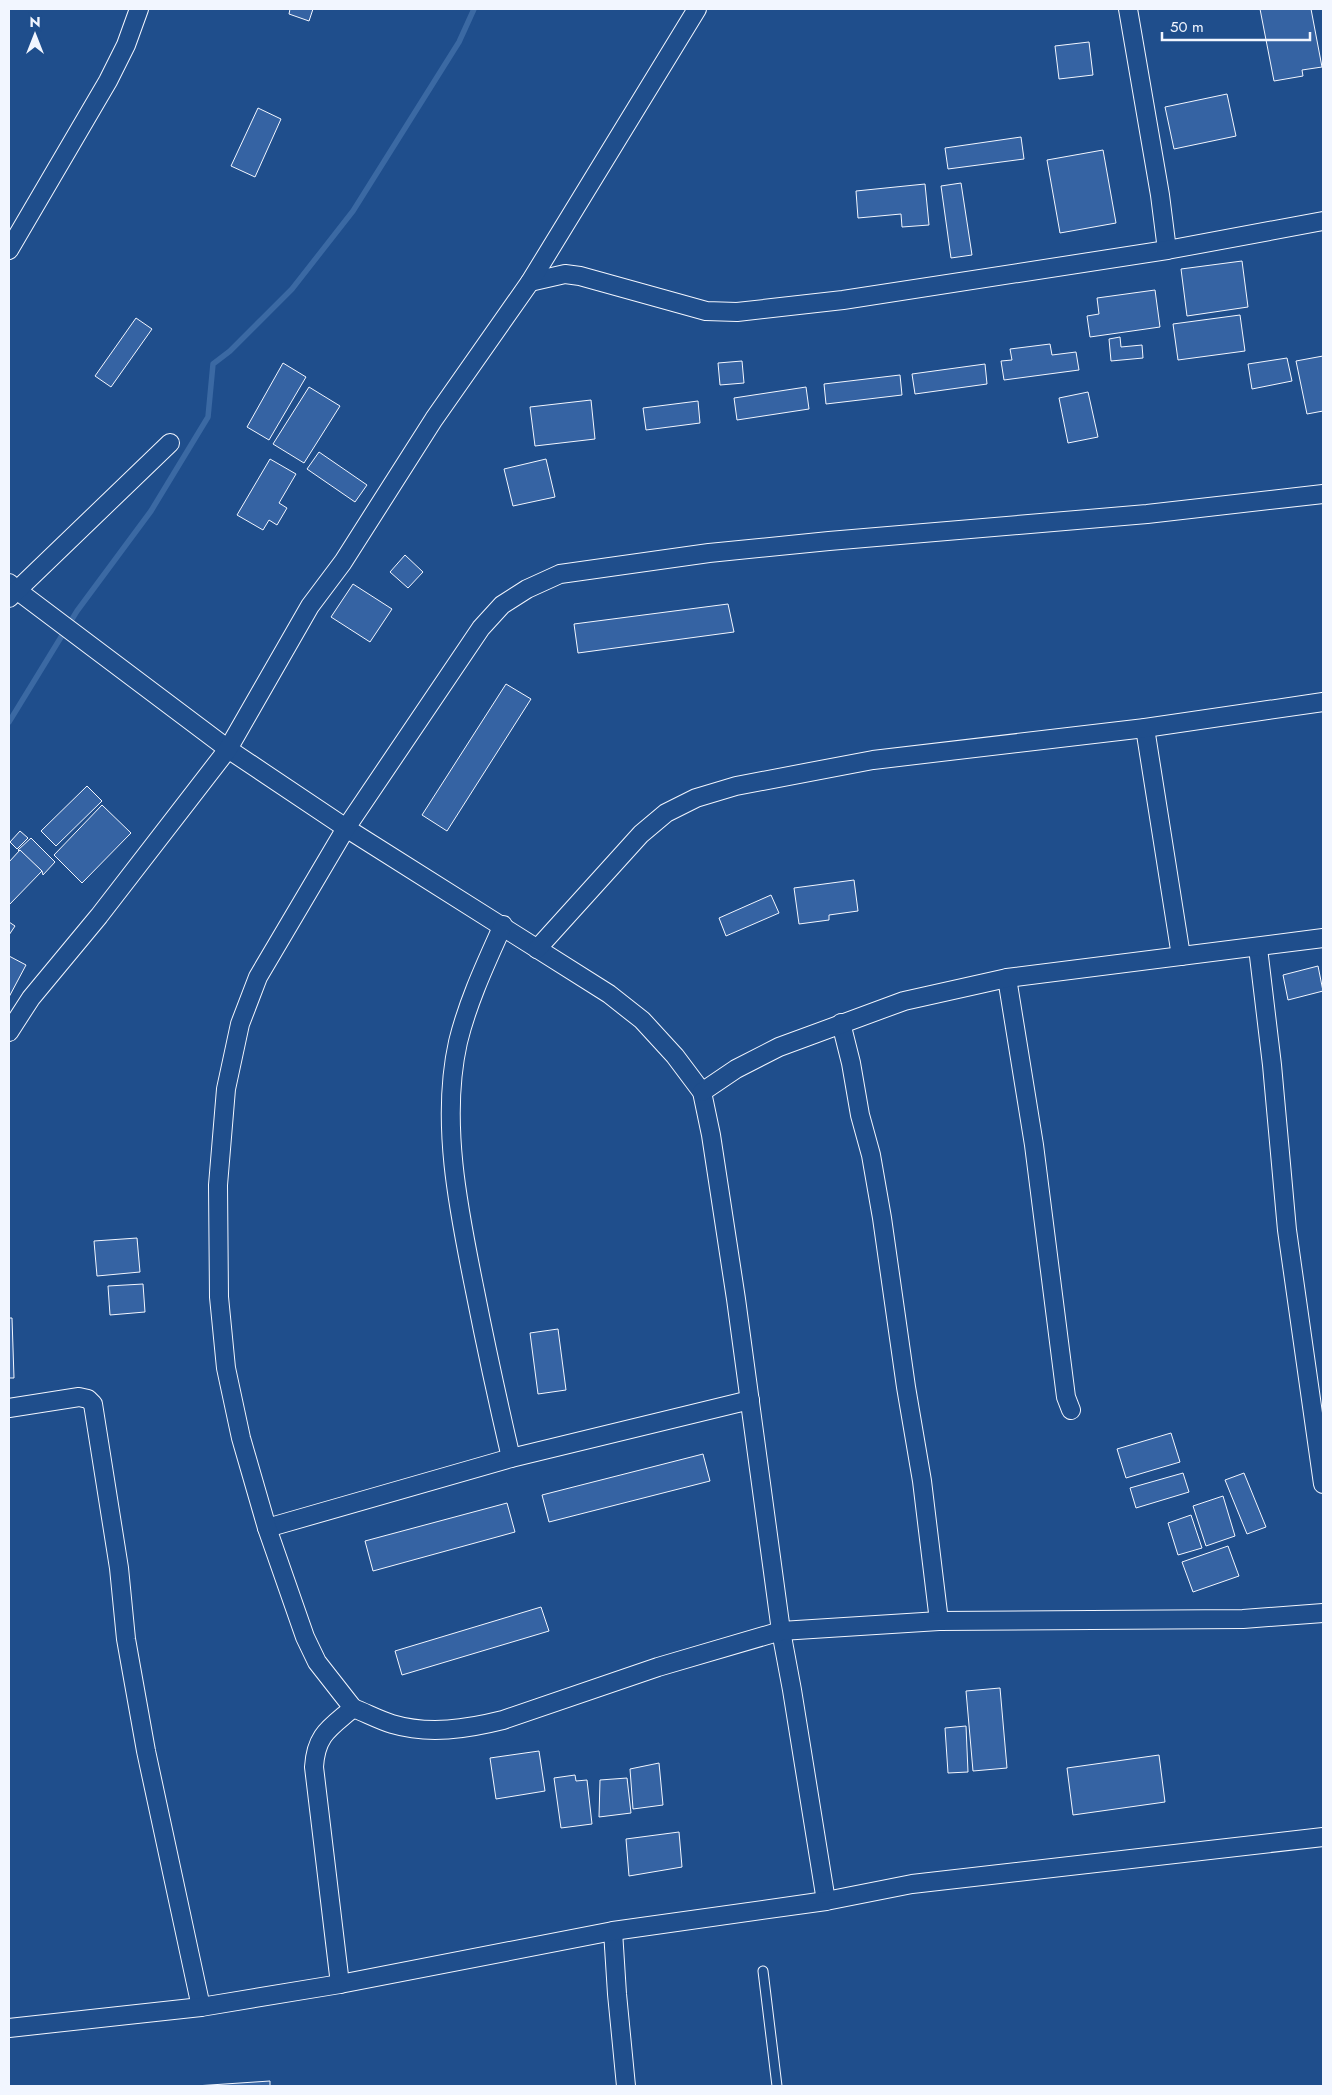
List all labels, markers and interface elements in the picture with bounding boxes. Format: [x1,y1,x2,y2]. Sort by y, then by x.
north arrow [10,10,60,60]
scale bar [1162,10,1310,42]
text: N [29,12,41,32]
text: 50 m [1170,16,1204,38]

